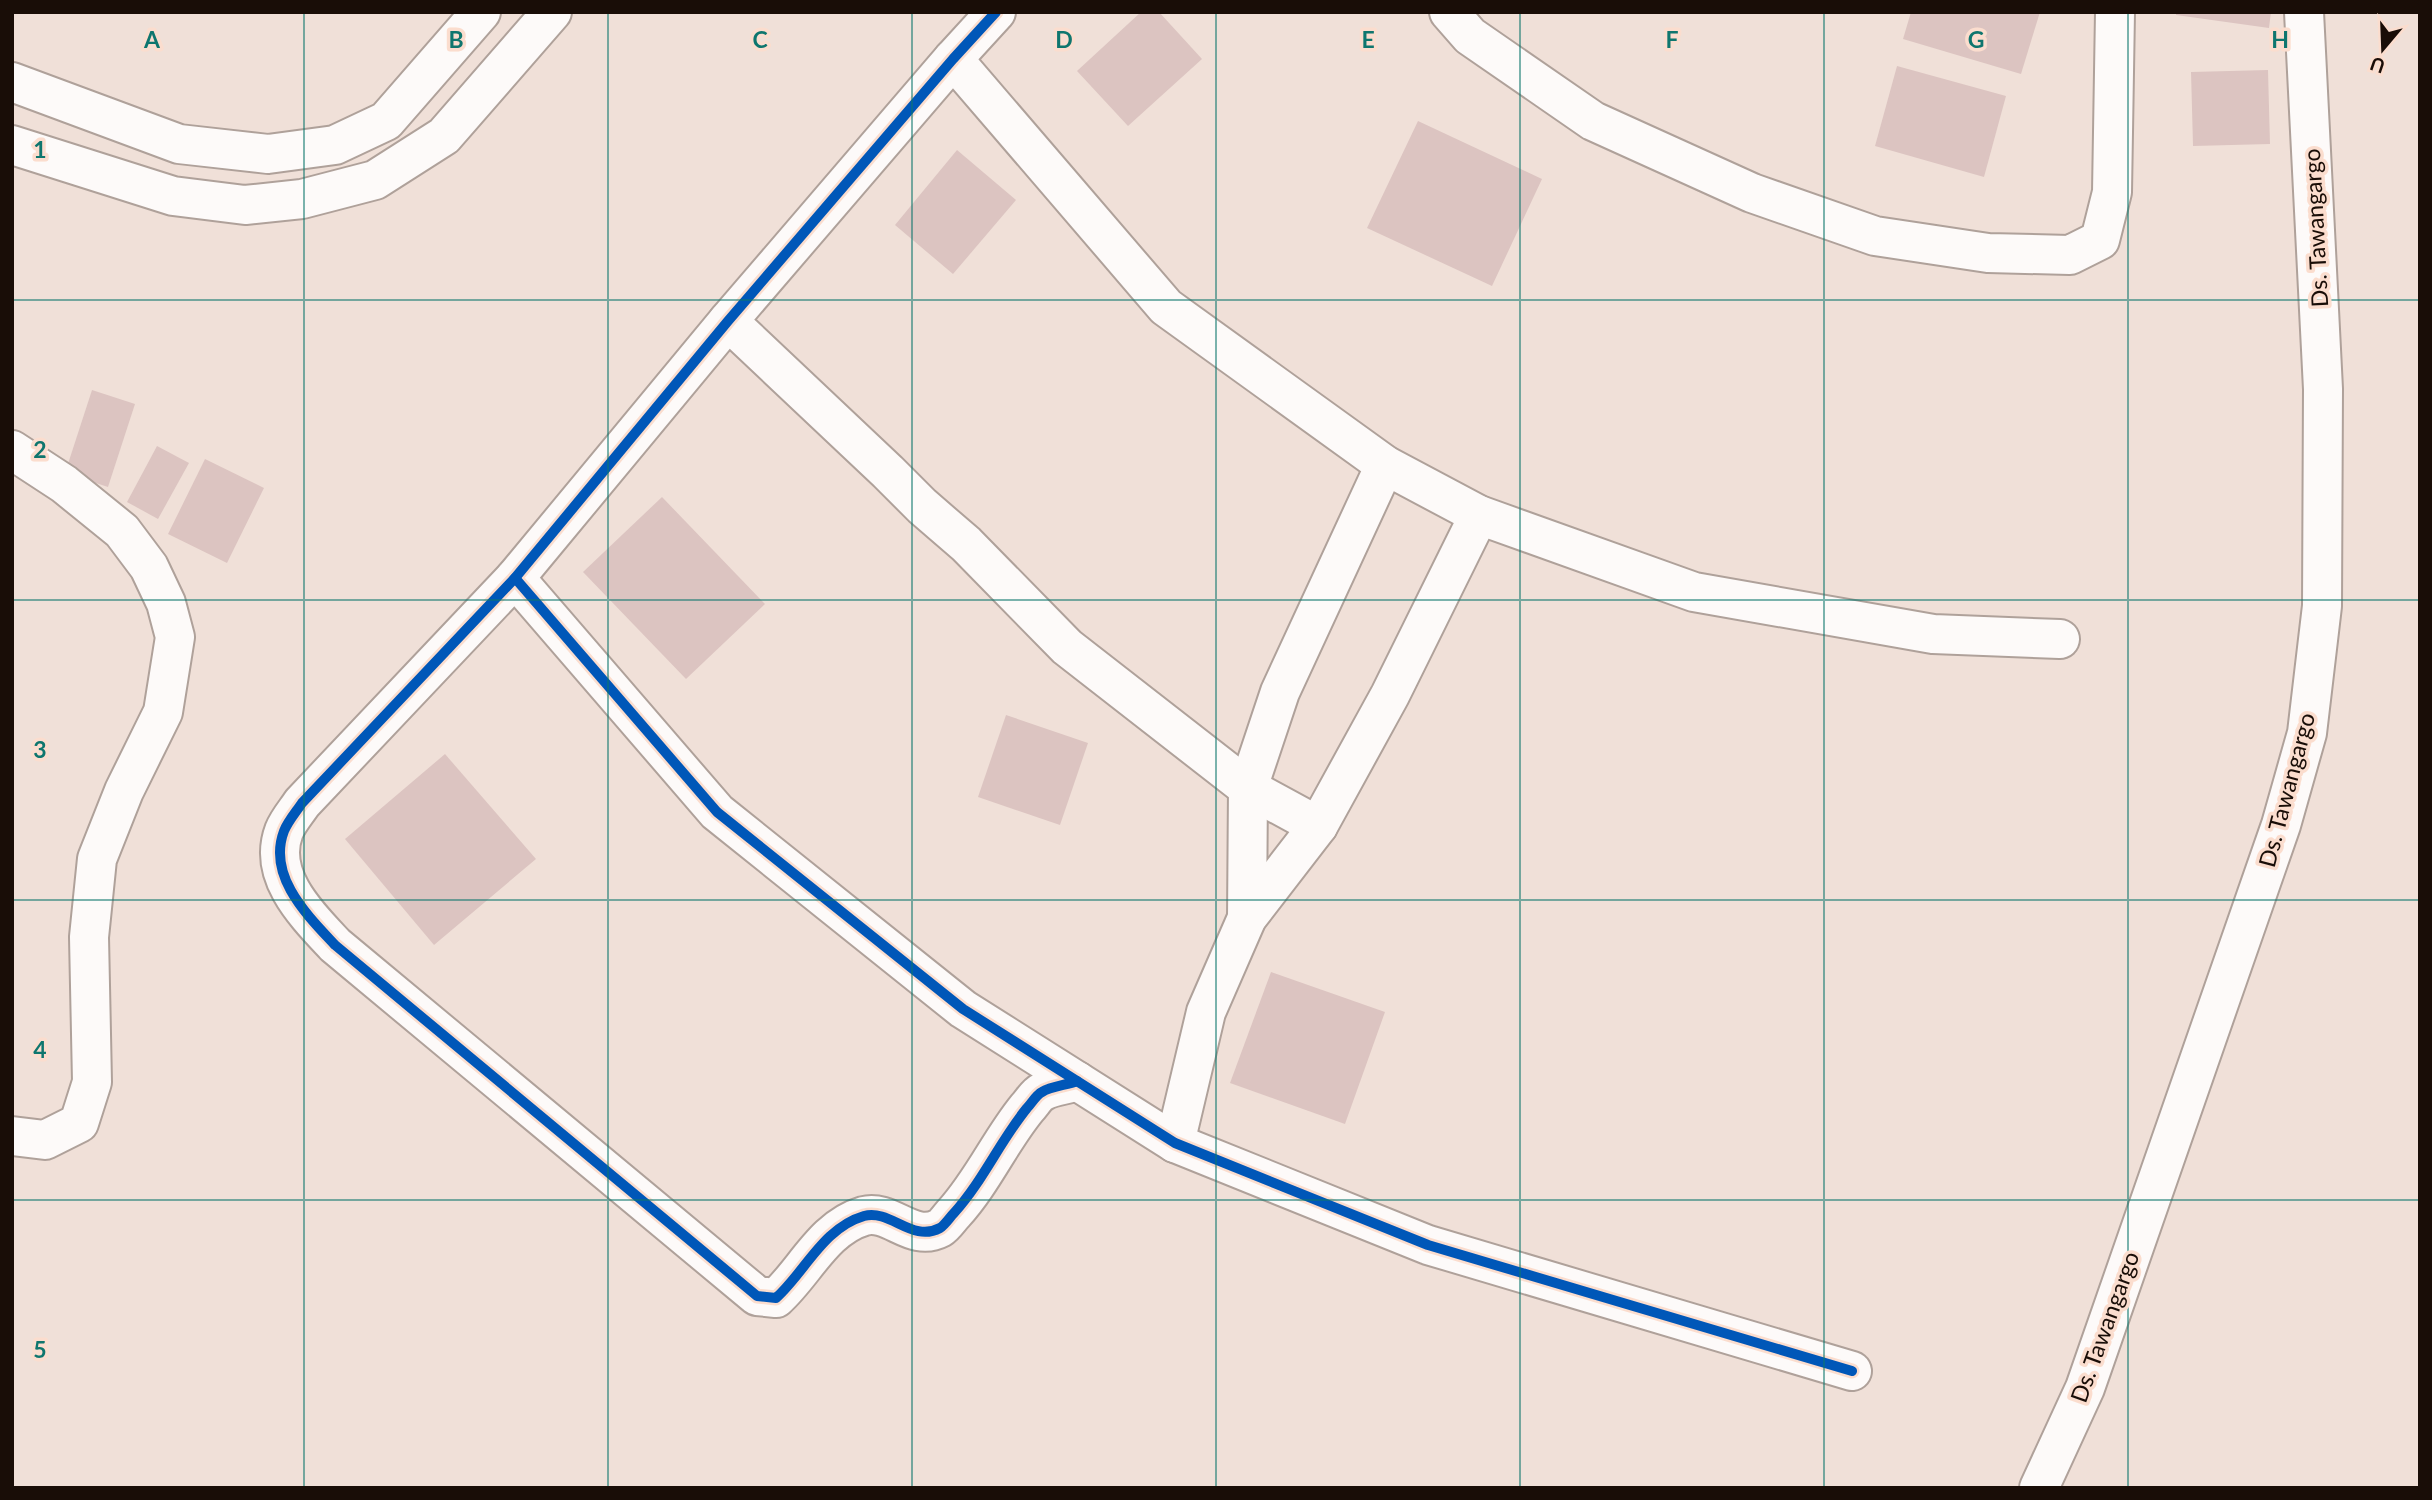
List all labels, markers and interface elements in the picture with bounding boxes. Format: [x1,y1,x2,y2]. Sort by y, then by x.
north arrow [2348,14,2418,84]
text: A [143,25,161,53]
text: B [448,25,464,53]
text: C [752,25,768,53]
text: D [1055,25,1073,53]
text: E [1361,25,1375,53]
text: F [1665,25,1679,53]
text: G [1968,25,1984,53]
text: H [2271,25,2289,53]
text: U [2367,52,2388,79]
text: 1 [33,135,47,163]
street label: Ds. Tawangargo [2297,148,2333,308]
text: 2 [33,435,47,463]
street label: Ds. Tawangargo [2252,709,2320,870]
text: 3 [33,735,47,763]
text: 4 [33,1035,47,1063]
street label: Ds. Tawangargo [2064,1247,2144,1406]
text: 5 [33,1335,47,1363]

